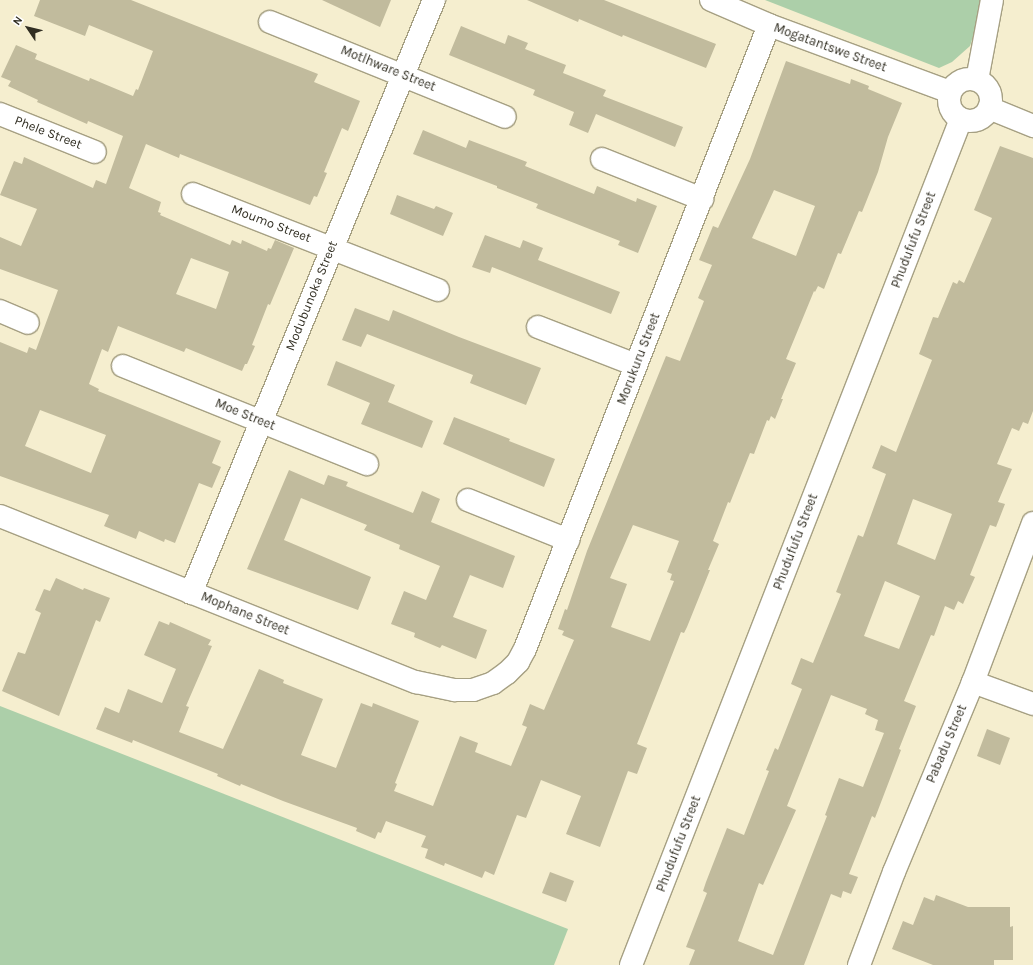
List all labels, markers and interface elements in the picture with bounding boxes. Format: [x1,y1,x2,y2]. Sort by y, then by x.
north arrow [8,8,48,48]
text: N [10,14,25,28]
street label: Mogatantswe Street [771,20,889,76]
street label: Motlhware Street [338,43,438,95]
street label: Phele Street [12,113,84,153]
street label: Phudufufu Street [888,190,940,290]
street label: Moumo Street [229,202,313,246]
street label: Modubunoka Street [283,239,341,353]
street label: Morukuru Street [614,311,664,407]
street label: Moe Street [213,396,277,434]
street label: Phudufufu Street [770,492,822,592]
street label: Mophane Street [198,589,292,639]
street label: Pabadu Street [923,702,971,786]
street label: Phudufufu Street [653,794,705,894]

